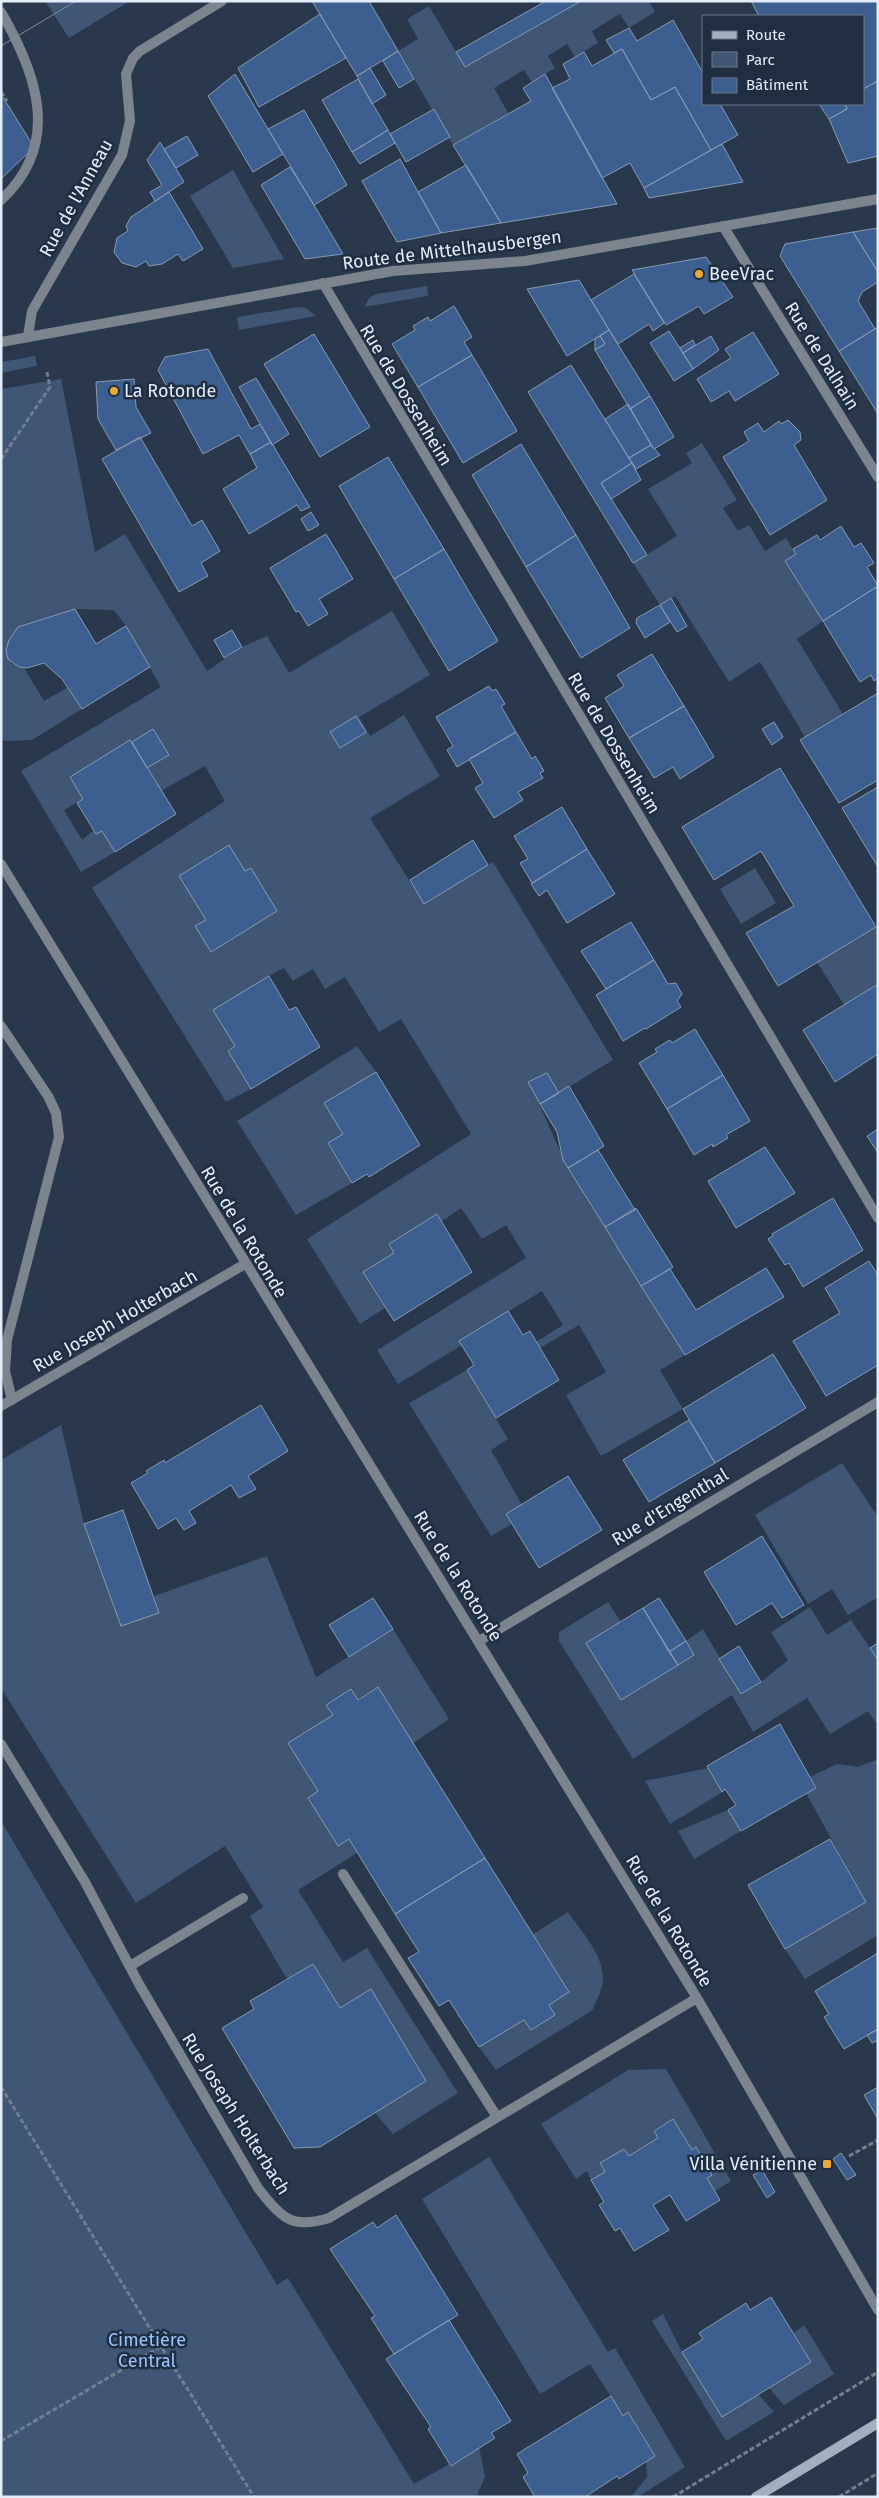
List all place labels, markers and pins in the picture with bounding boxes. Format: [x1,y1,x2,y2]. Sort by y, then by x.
place label: BeeVrac [709,263,775,285]
marker: BeeVrac [693,268,705,280]
place label: La Rotonde [124,380,216,402]
marker: La Rotonde [108,385,120,397]
place label: Villa Vénitienne [690,2153,817,2175]
marker: Villa Vénitienne [821,2158,833,2170]

